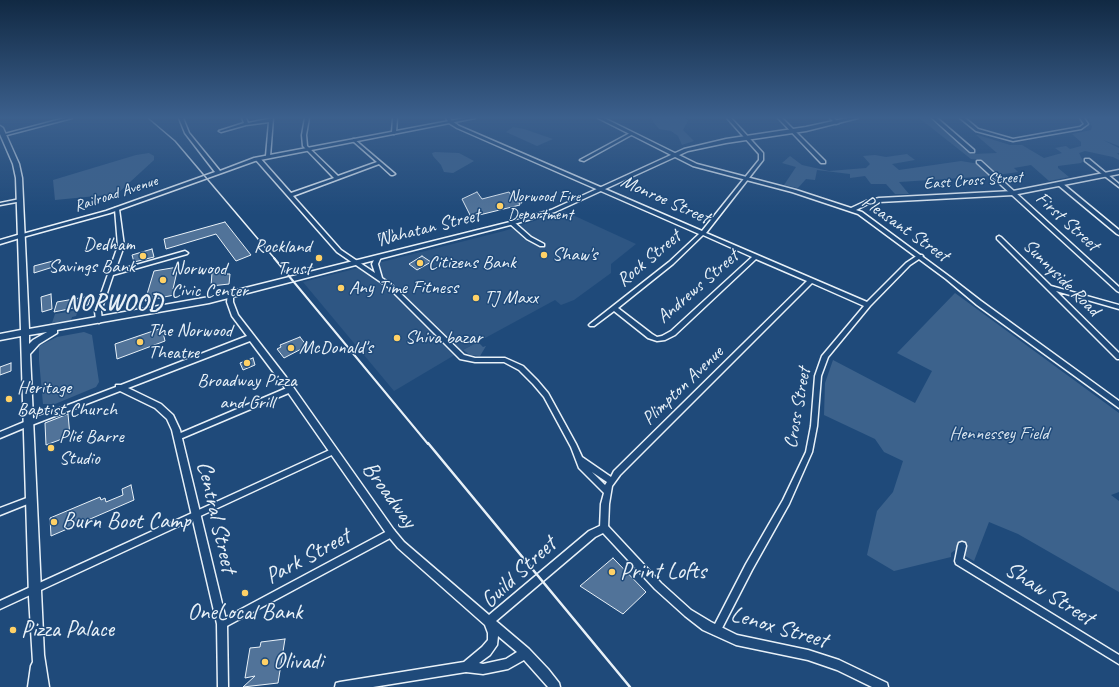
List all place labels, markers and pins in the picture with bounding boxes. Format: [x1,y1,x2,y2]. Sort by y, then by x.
place label: Norwood Fire Department [508,187,580,225]
marker: Norwood Fire Department [495,201,505,211]
place label: Dedham Savings Bank [48,234,135,278]
place label: Rockland Trust [254,236,311,280]
place label: Shaw's [552,244,597,266]
marker: Shaw's [539,250,549,260]
marker: Dedham Savings Bank [138,251,148,261]
place label: Citizens Bank [428,252,516,274]
marker: Rockland Trust [314,253,324,263]
place label: Norwood Civic Center [171,258,248,302]
marker: Citizens Bank [415,258,425,268]
marker: Norwood Civic Center [158,275,168,285]
place label: Any Time Fitness [349,277,458,299]
marker: Any Time Fitness [336,283,346,293]
place label: TJ Maxx [484,287,538,309]
marker: TJ Maxx [471,293,481,303]
place label: The Norwood Theatre [148,320,232,364]
place label: Shiva bazar [405,327,482,349]
marker: Shiva bazar [392,333,402,343]
marker: The Norwood Theatre [135,337,145,347]
place label: McDonald's [299,337,373,359]
marker: McDonald's [286,343,296,353]
marker: Broadway Pizza and Grill [242,358,252,368]
place label: Broadway Pizza and Grill [197,370,297,414]
place label: Heritage Baptist Church [17,377,117,421]
marker: Heritage Baptist Church [4,394,14,404]
place label: Plié Barre Studio [59,426,124,470]
marker: Plié Barre Studio [46,443,56,453]
place label: Burn Boot Camp [62,508,191,536]
marker: Burn Boot Camp [49,517,59,527]
place label: Print Lofts [620,558,706,586]
marker: Print Lofts [607,567,617,577]
marker: OneLocal Bank [240,588,250,598]
place label: OneLocal Bank [188,599,302,627]
place label: Pizza Palace [21,616,114,644]
marker: Pizza Palace [8,625,18,635]
place label: Olivadi [273,648,323,676]
marker: Olivadi [260,657,270,667]

